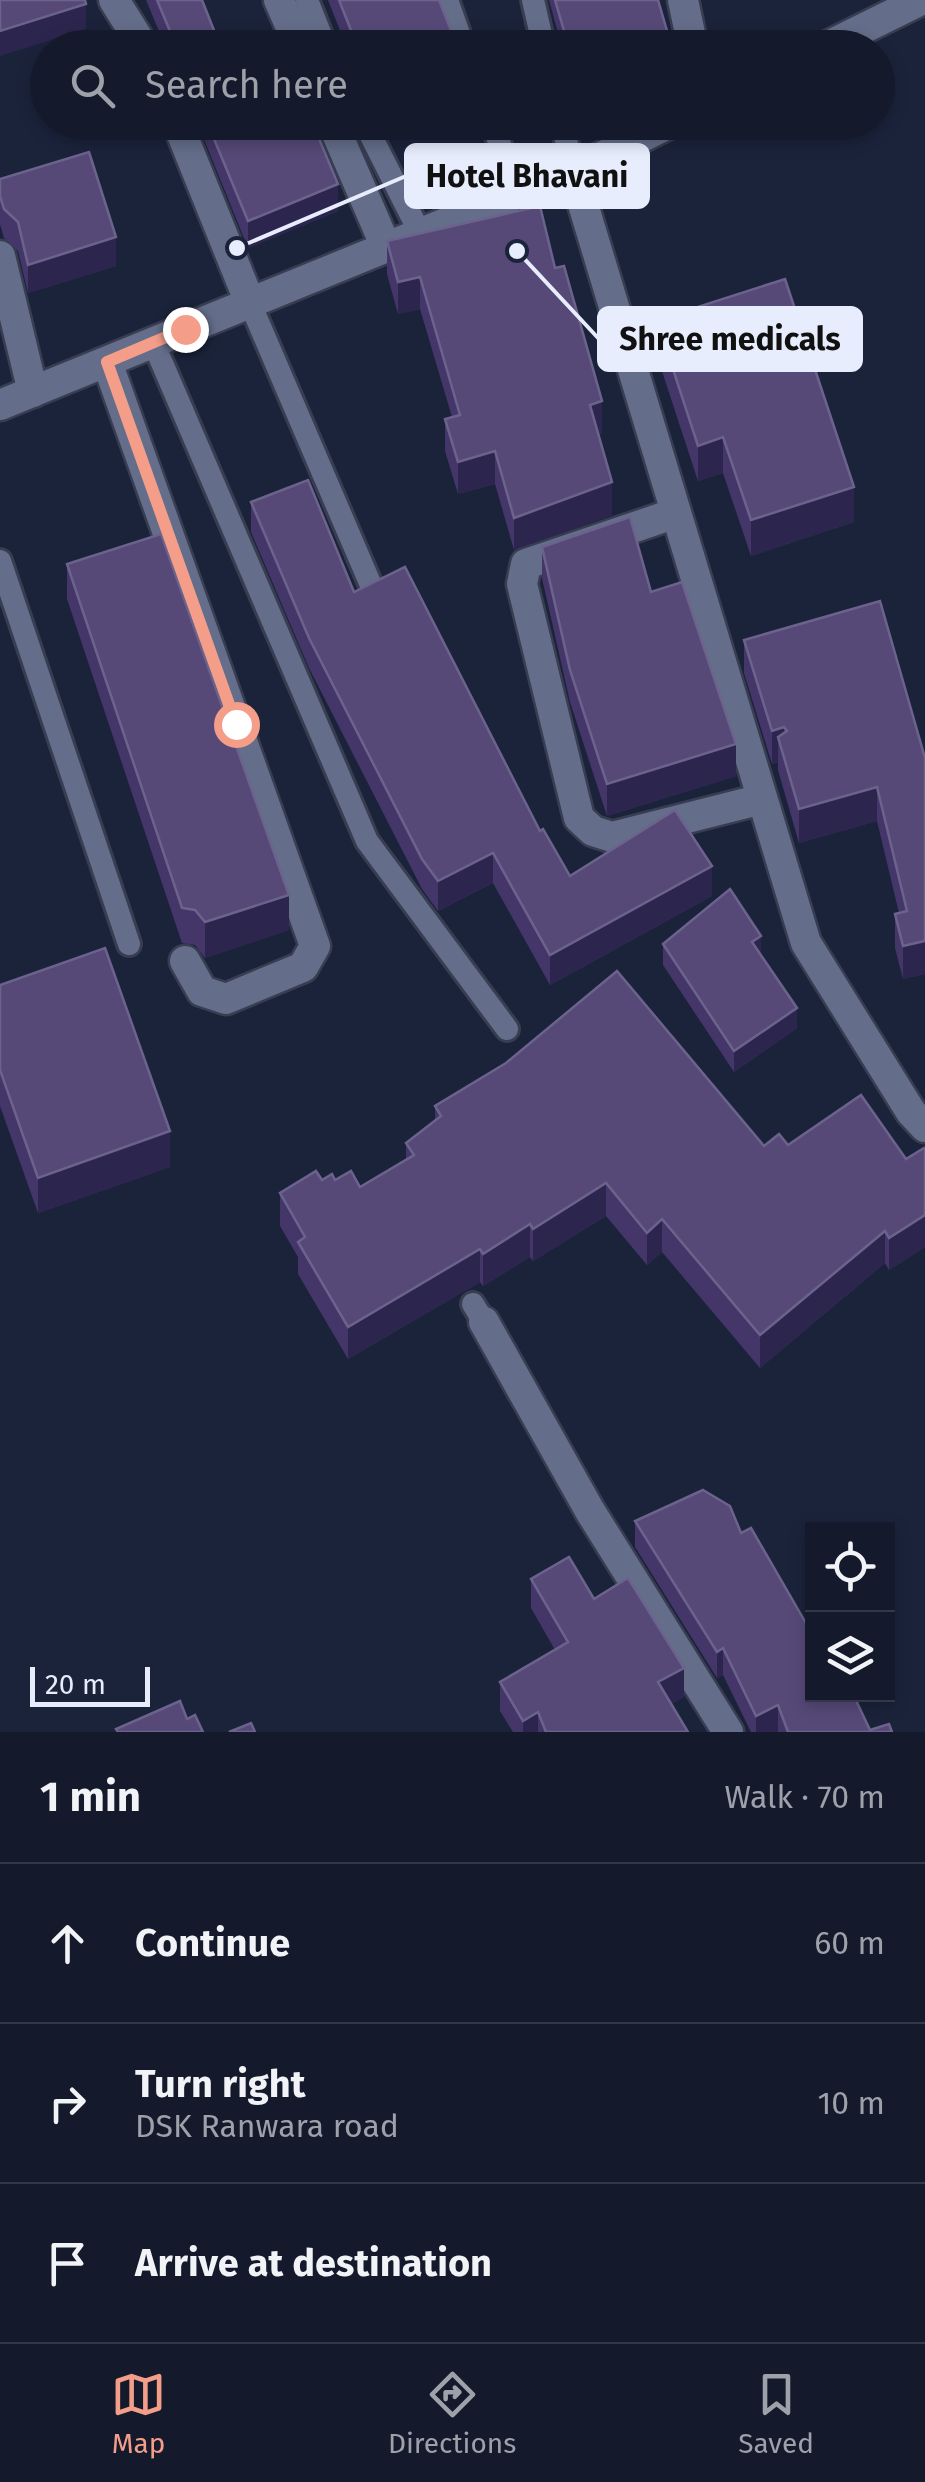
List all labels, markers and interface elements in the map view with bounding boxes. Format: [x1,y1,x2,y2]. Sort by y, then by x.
search box [30,30,895,140]
icon: search [65,58,120,113]
text: Search here [145,62,348,108]
callout: Hotel Bhavani [406,145,648,207]
text: Hotel Bhavani [426,157,628,195]
route end [163,307,209,353]
callout: Shree medicals [599,308,861,370]
text: Shree medicals [619,320,841,358]
route start [214,702,260,748]
map controls [805,1522,895,1702]
button: locate [805,1522,895,1612]
button: layers [805,1612,895,1702]
scale bar [30,1662,150,1706]
text: 20 m [45,1668,106,1701]
text: 1 min [40,1772,141,1822]
text: Walk · 70 m [724,1778,885,1816]
icon: ahead [40,1916,95,1971]
text: Continue [135,1920,290,1966]
text: 60 m [814,1924,885,1962]
text: Turn right [135,2061,305,2107]
icon: right [40,2076,95,2131]
text: 10 m [817,2084,885,2122]
text: DSK Ranwara road [135,2107,399,2145]
icon: arrive [40,2236,95,2291]
text: Arrive at destination [135,2240,492,2286]
tab: Map [111,2367,166,2460]
tab: Directions [388,2367,516,2460]
tab: Saved [738,2367,814,2460]

